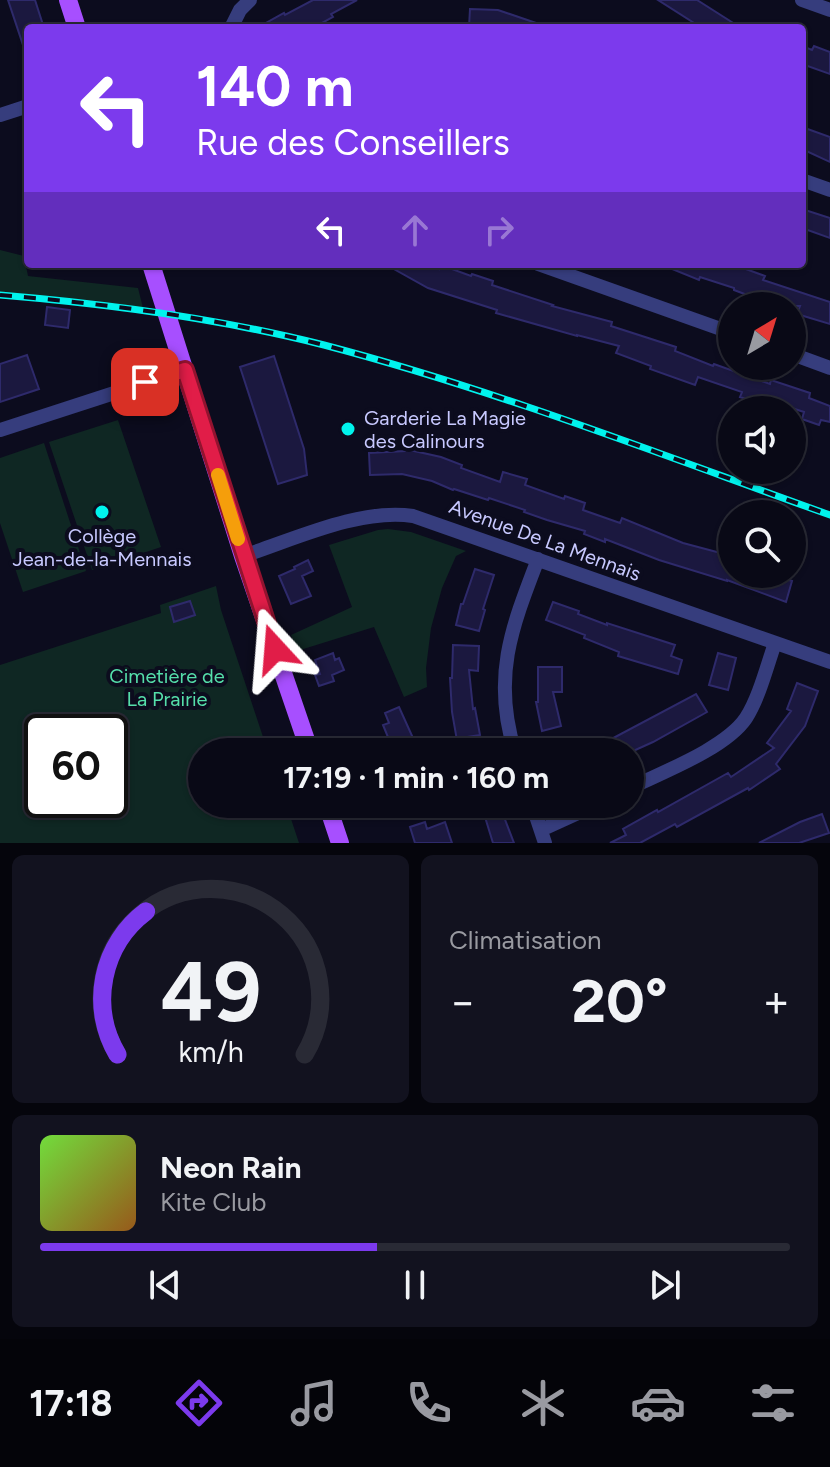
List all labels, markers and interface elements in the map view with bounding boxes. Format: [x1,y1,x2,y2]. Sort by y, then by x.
text: 140 m [196,53,354,120]
icon: left [64,56,168,160]
text: Rue des Conseillers [196,121,510,164]
icon: left [309,208,353,252]
icon: ahead [393,208,437,252]
icon: right [477,208,521,252]
north arrow [718,292,806,380]
map controls [718,292,806,588]
pin [111,348,179,416]
icon: arrive [123,360,167,404]
button: sound [718,396,806,484]
place label: Garderie La Magie des Calinours [364,406,526,453]
marker: Garderie La Magie des Calinours [339,420,357,438]
street label: Avenue De La Mennais [446,494,644,586]
button: search [718,500,806,588]
marker: Collège Jean-de-la-Mennais [93,503,111,521]
place label: Collège Jean-de-la-Mennais [12,524,192,571]
position arrow [233,607,317,691]
park label: Cimetière de La Prairie [109,664,225,711]
speed limit sign: 60 [24,714,128,818]
text: 17:19 · 1 min · 160 m [283,759,549,796]
text: Climatisation [449,924,602,956]
text: 49 [160,942,261,1042]
text: 20° [571,965,668,1037]
text: − [449,975,476,1028]
text: + [763,975,790,1028]
text: km/h [178,1035,243,1069]
text: Neon Rain [160,1149,302,1186]
text: Kite Club [160,1186,266,1218]
icon: previous [143,1263,187,1307]
icon: pause [393,1263,437,1307]
icon: next [643,1263,687,1307]
icon: directions [171,1375,227,1431]
icon: music [286,1375,342,1431]
icon: phone [401,1375,457,1431]
icon: climate [515,1375,571,1431]
icon: car [630,1375,686,1431]
icon: filters [745,1375,801,1431]
text: 17:18 [29,1382,113,1425]

